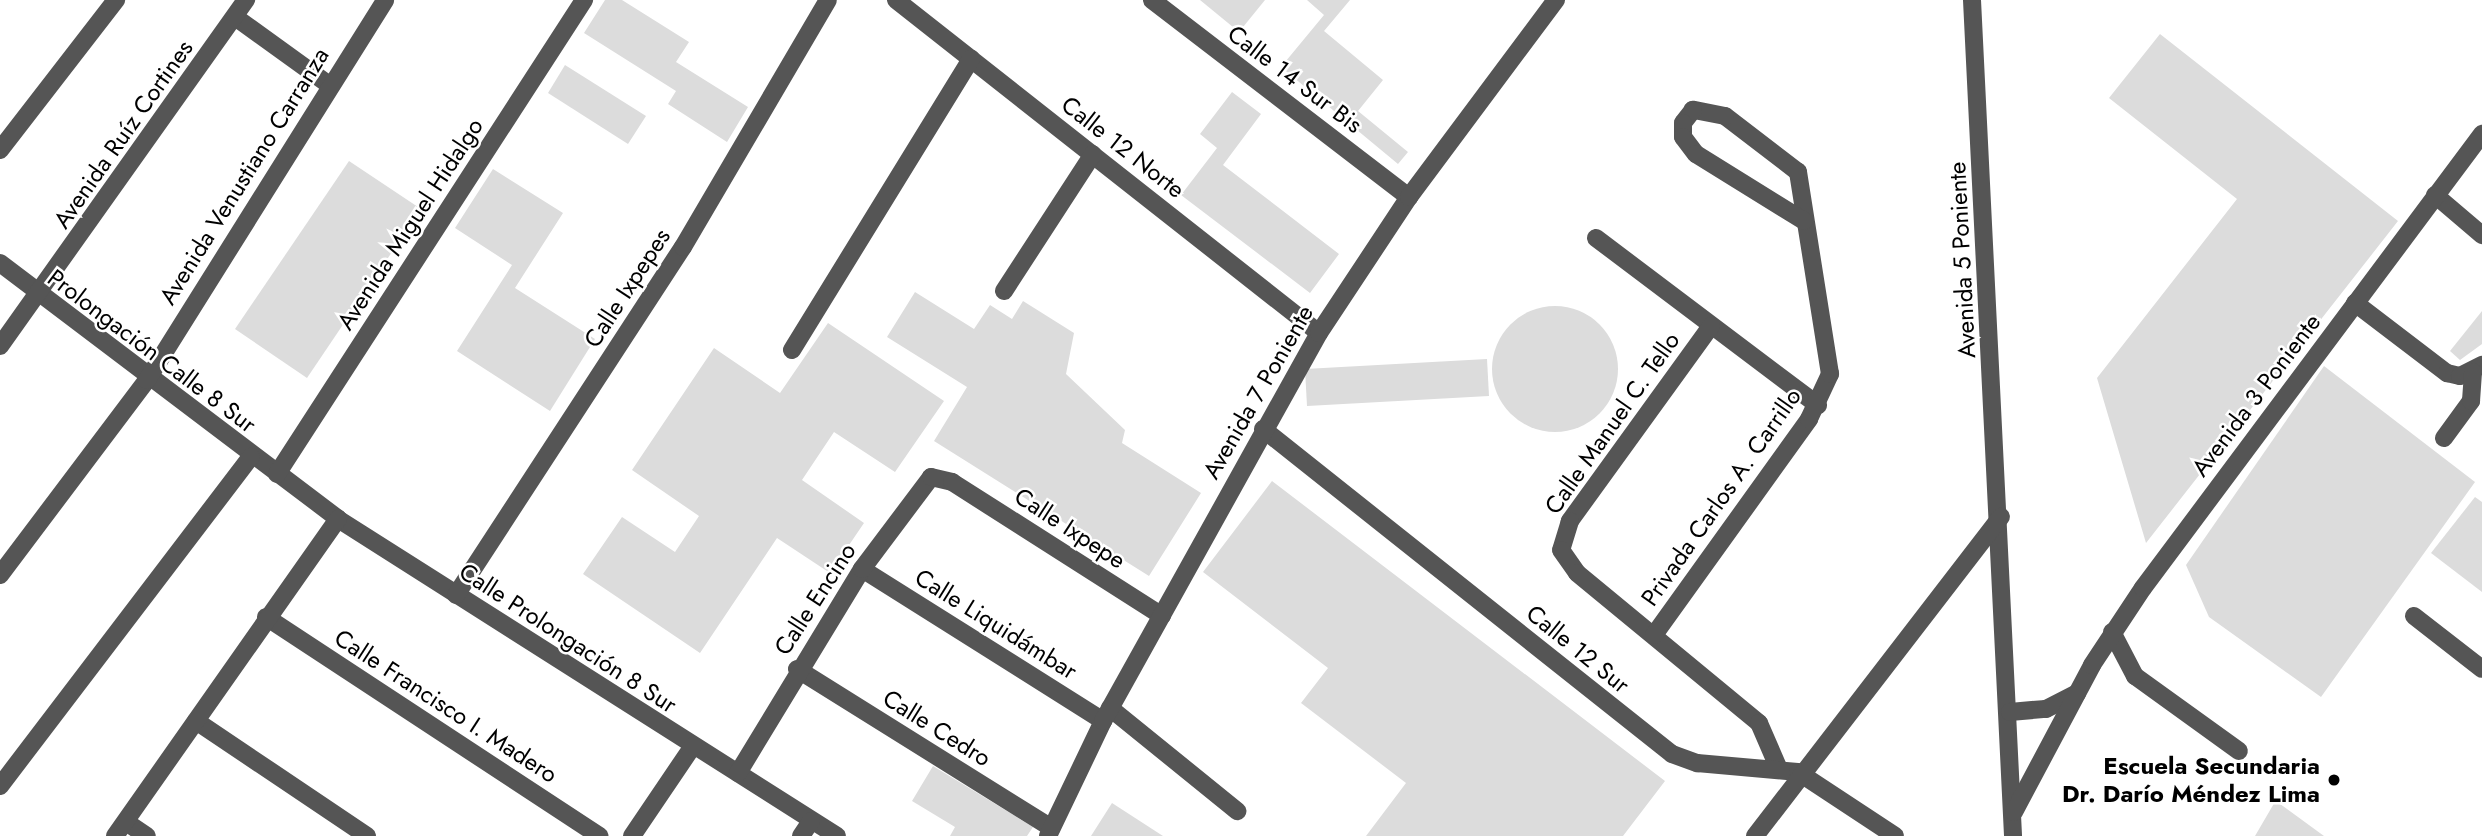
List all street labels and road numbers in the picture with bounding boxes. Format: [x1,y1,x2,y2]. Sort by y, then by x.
street label: Calle 14 Sur Bis [1222,19,1368,139]
street label: Avenida Ruíz Cortines [47,34,199,234]
street label: Avenida Venustiano Carranza [153,42,335,310]
street label: Calle 12 Norte [1056,90,1190,204]
street label: Avenida Miguel Hidalgo [331,113,489,335]
street label: Avenida 5 Poniente [1942,161,1982,359]
street label: Calle Ixpepes [578,223,676,353]
street label: Prolongación Calle 8 Sur [42,263,262,439]
street label: Avenida 7 Poniente [1197,300,1319,484]
street label: Avenida 3 Poniente [2185,308,2327,482]
street label: Calle Manuel C. Tello [1538,326,1686,520]
street label: Privada Carlos A. Carrillo [1635,383,1807,611]
street label: Calle Ixpepe [1009,481,1131,575]
street label: Calle Encino [768,538,862,660]
street label: Calle Prolongación 8 Sur [454,557,682,719]
street label: Calle Liquidámbar [910,563,1082,685]
street label: Calle 12 Sur [1521,599,1635,699]
street label: Calle Francisco I. Madero [329,623,563,789]
street label: Calle Cedro [878,683,996,773]

